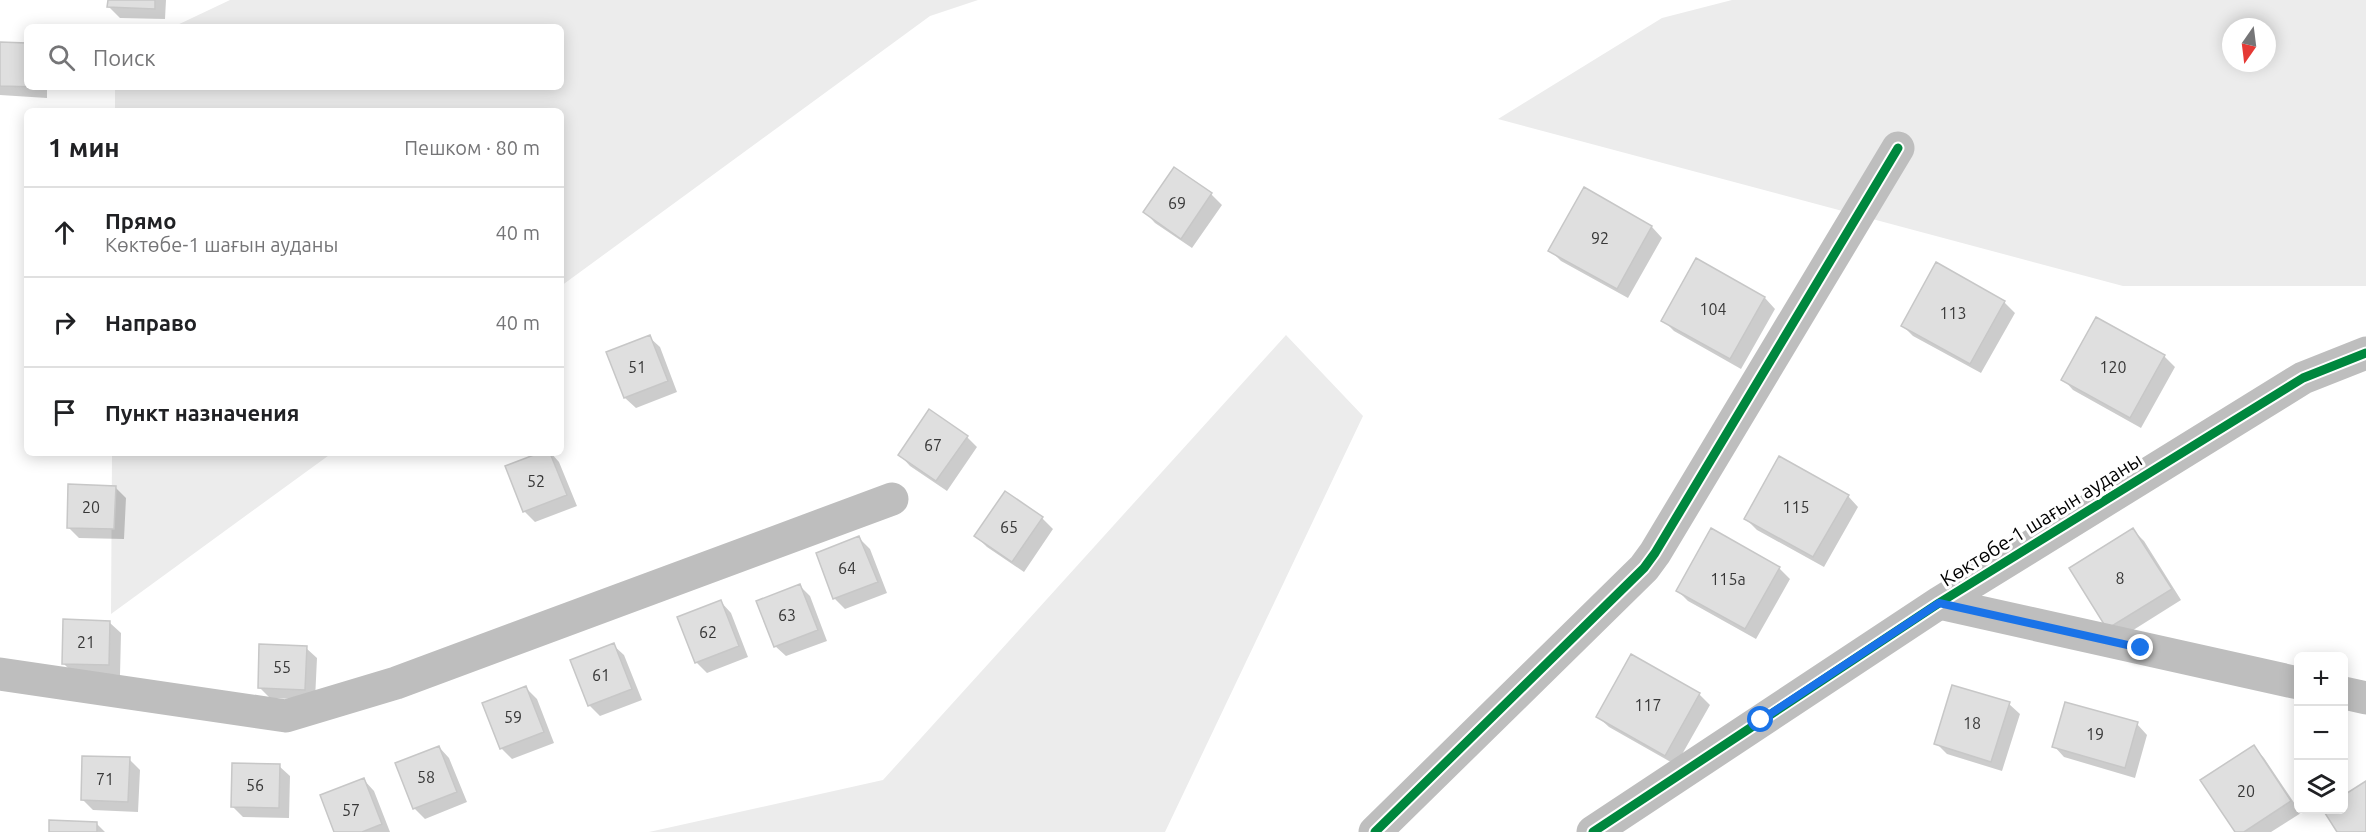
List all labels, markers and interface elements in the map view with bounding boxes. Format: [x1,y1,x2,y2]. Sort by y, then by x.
north arrow [2222,18,2276,72]
search box [24,24,564,90]
icon: search [45,41,78,74]
text: Поиск [93,45,156,70]
text: 1 мин [48,133,120,162]
text: Пешком · 80 m [404,136,540,159]
house number: 69 [1168,194,1186,212]
text: Прямо [105,208,176,233]
icon: ahead [48,216,81,249]
text: 40 m [496,221,540,244]
house number: 92 [1591,229,1609,247]
text: Көктөбе-1 шағын ауданы [105,233,338,256]
house number: 104 [1699,300,1727,318]
house number: 113 [1939,304,1967,322]
icon: right [48,306,81,339]
text: Направо [105,310,197,335]
text: 40 m [496,311,540,334]
house number: 51 [628,358,646,376]
house number: 120 [2099,358,2127,376]
icon: arrive [48,396,81,429]
text: Пункт назначения [105,400,299,425]
house number: 67 [924,436,942,454]
street label: Көктөбе-1 шағын ауданы [1936,447,2146,591]
house number: 52 [527,472,545,490]
house number: 20 [82,498,100,516]
house number: 115 [1782,498,1810,516]
house number: 65 [1000,518,1018,536]
house number: 64 [838,559,856,577]
house number: 8 [2115,569,2125,587]
house number: 115а [1710,570,1746,588]
house number: 63 [778,606,796,624]
house number: 62 [699,623,717,641]
house number: 21 [77,633,95,651]
route end [2127,634,2153,660]
map controls [2294,652,2348,814]
button: + [2294,652,2348,706]
house number: 55 [273,658,291,676]
house number: 61 [592,666,610,684]
house number: 117 [1634,696,1662,714]
route start [1747,706,1773,732]
button: − [2294,706,2348,760]
house number: 59 [504,708,522,726]
house number: 18 [1963,714,1981,732]
house number: 19 [2086,725,2104,743]
button: layers [2294,760,2348,814]
house number: 58 [417,768,435,786]
house number: 71 [96,770,114,788]
house number: 56 [246,776,264,794]
house number: 20 [2237,782,2255,800]
house number: 57 [342,801,360,819]

